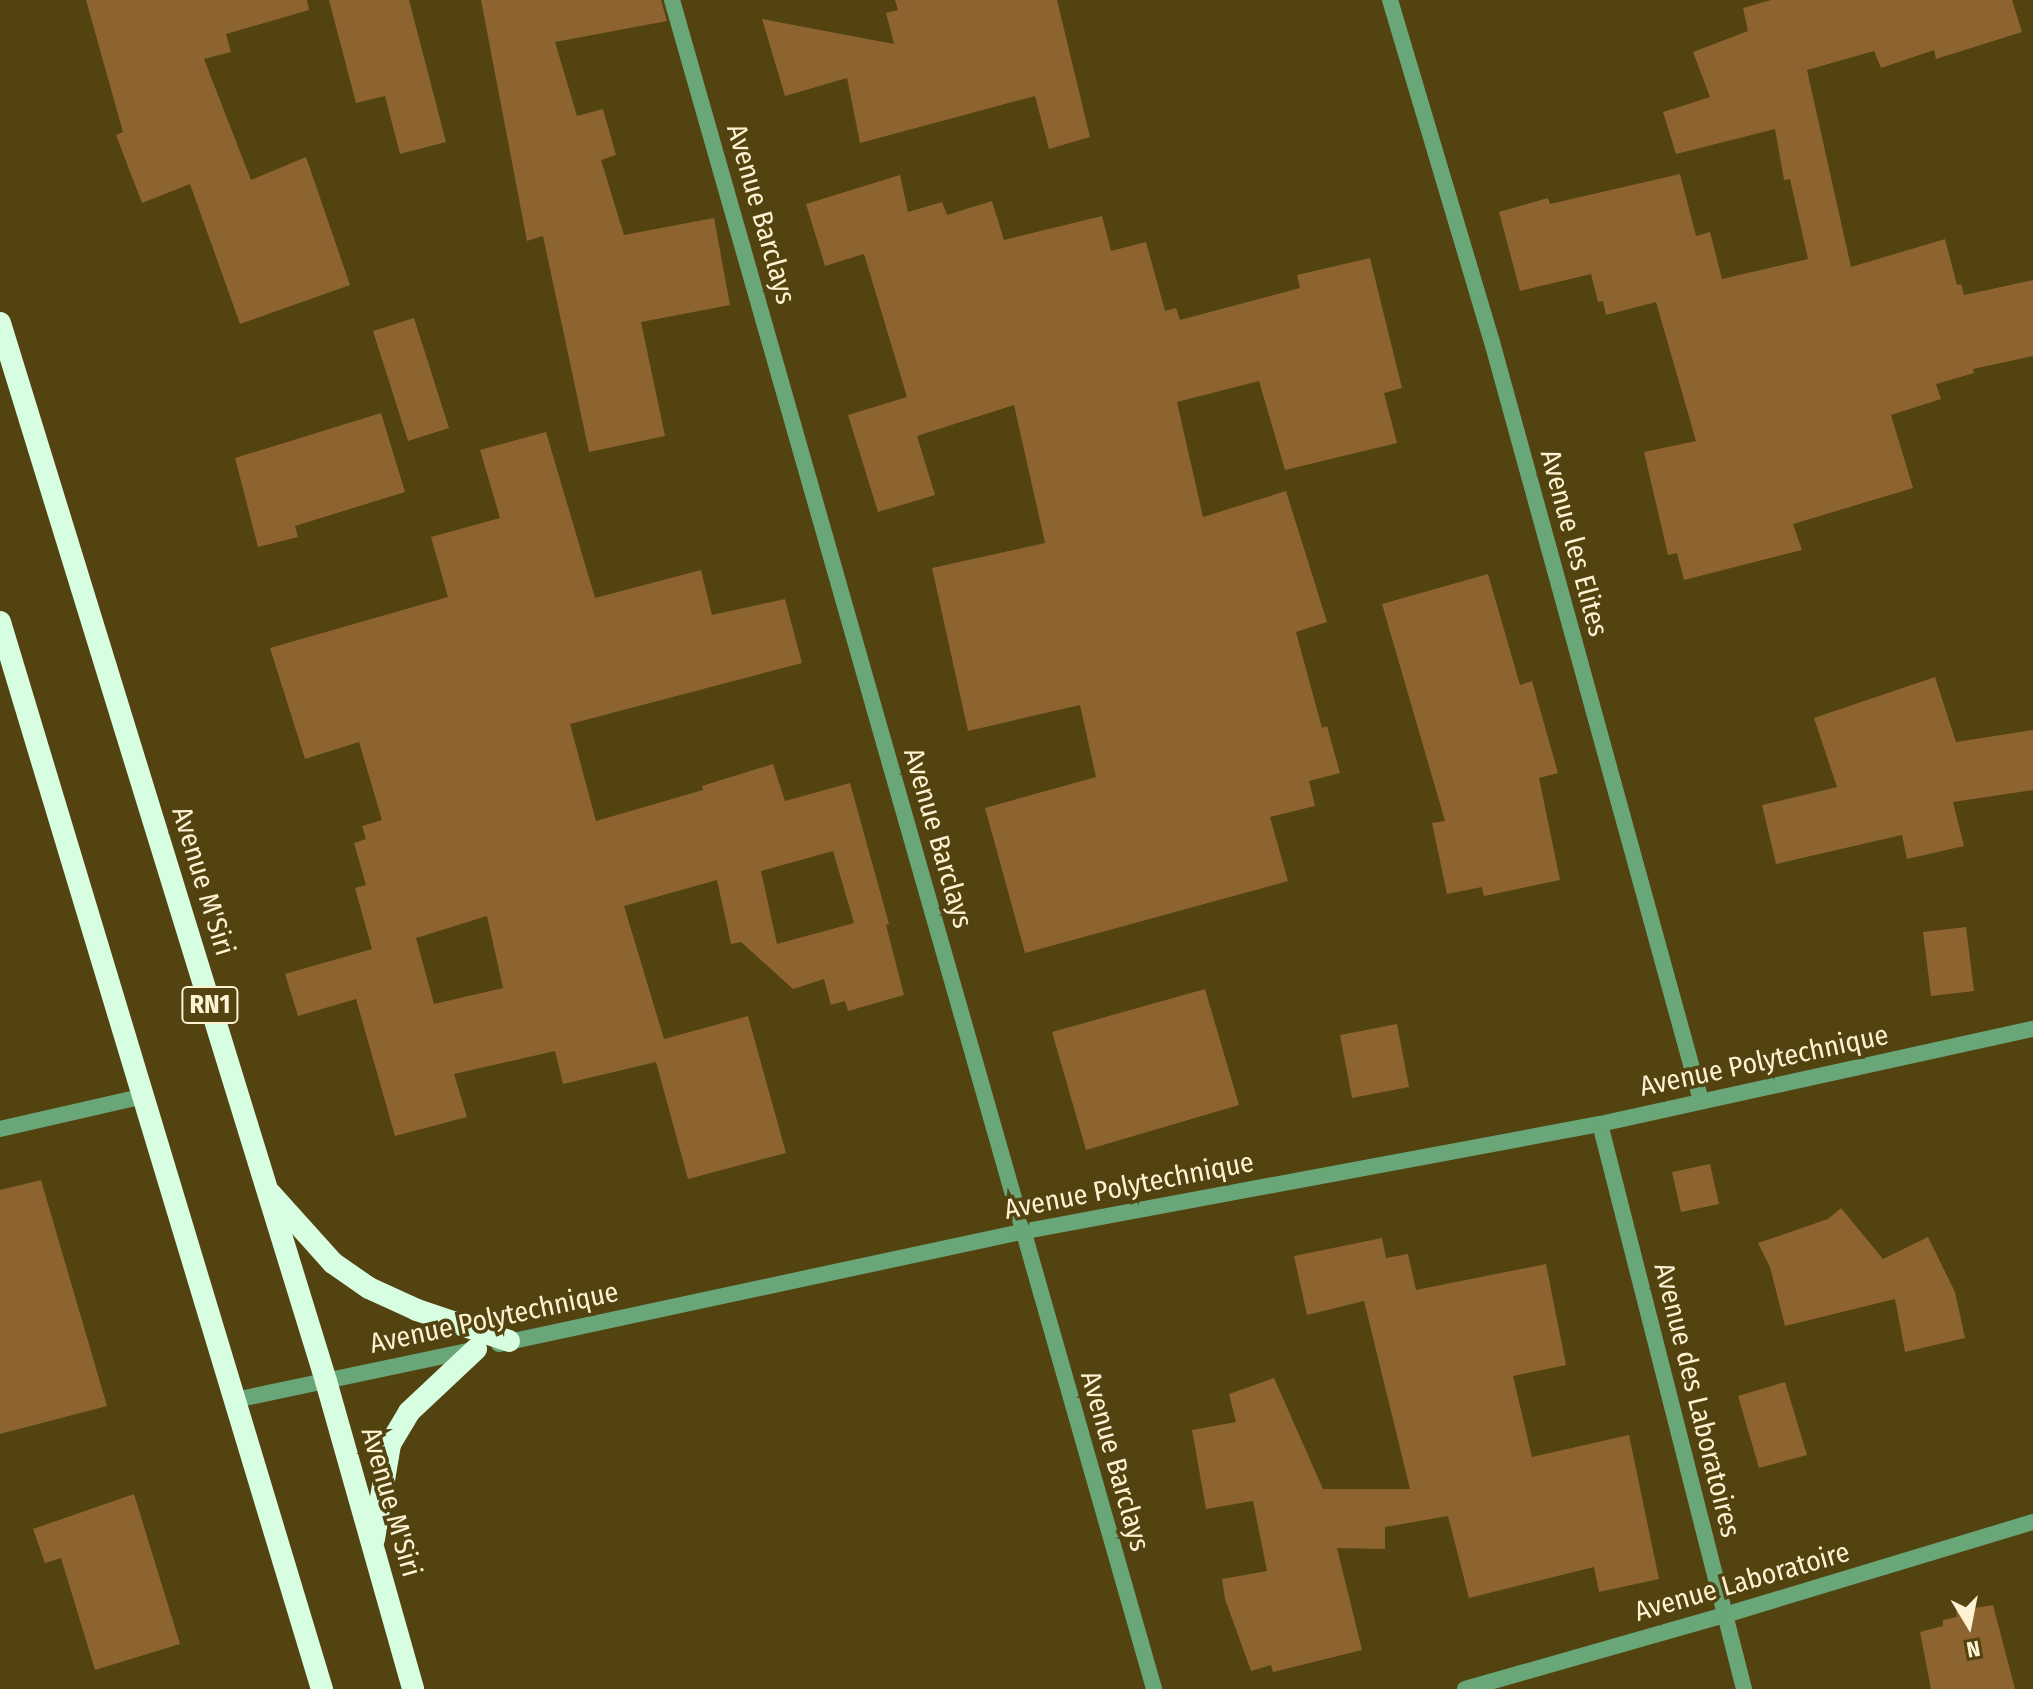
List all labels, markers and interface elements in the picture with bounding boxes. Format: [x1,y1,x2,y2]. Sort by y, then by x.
street label: Avenue Barclays [719,120,803,308]
street label: Avenue les Elites [1533,446,1615,640]
street label: Avenue Barclays [896,744,980,932]
street label: Avenue M'Siri [164,802,242,960]
road number: RN1 [180,983,240,1027]
street label: Avenue Polytechnique [1637,1018,1891,1104]
street label: Avenue Polytechnique [1001,1145,1257,1227]
street label: Avenue des Laboratoires [1647,1259,1747,1541]
street label: Avenue Polytechnique [367,1275,621,1361]
street label: Avenue Barclays [1073,1367,1157,1555]
street label: Avenue M'Siri [354,1423,428,1581]
street label: Avenue Laboratoire [1631,1535,1853,1629]
north arrow [1929,1585,2009,1665]
text: N [1964,1635,1982,1664]

